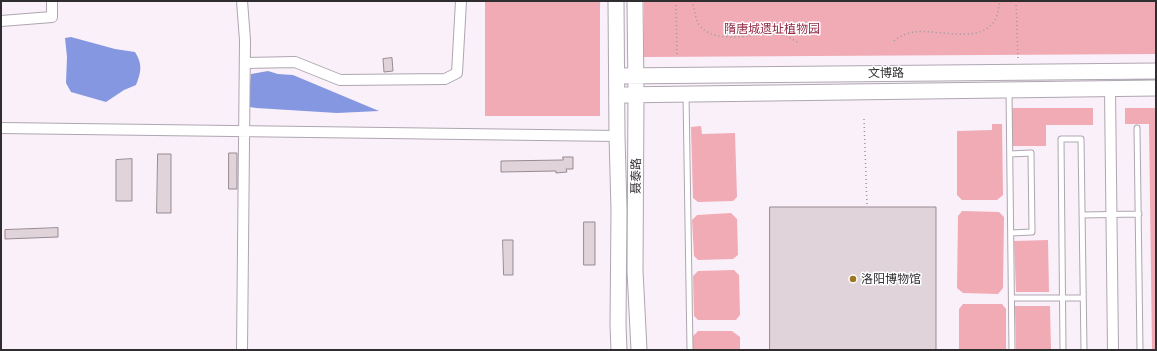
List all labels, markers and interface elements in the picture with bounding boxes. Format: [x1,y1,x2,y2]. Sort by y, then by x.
park label: 隋唐城遗址植物园 [724,22,820,36]
street label: 文博路 [868,65,904,81]
street label: 聂泰路 [628,158,644,194]
place label: 洛阳博物馆 [861,272,921,286]
marker: 洛阳博物馆 [848,274,858,284]

